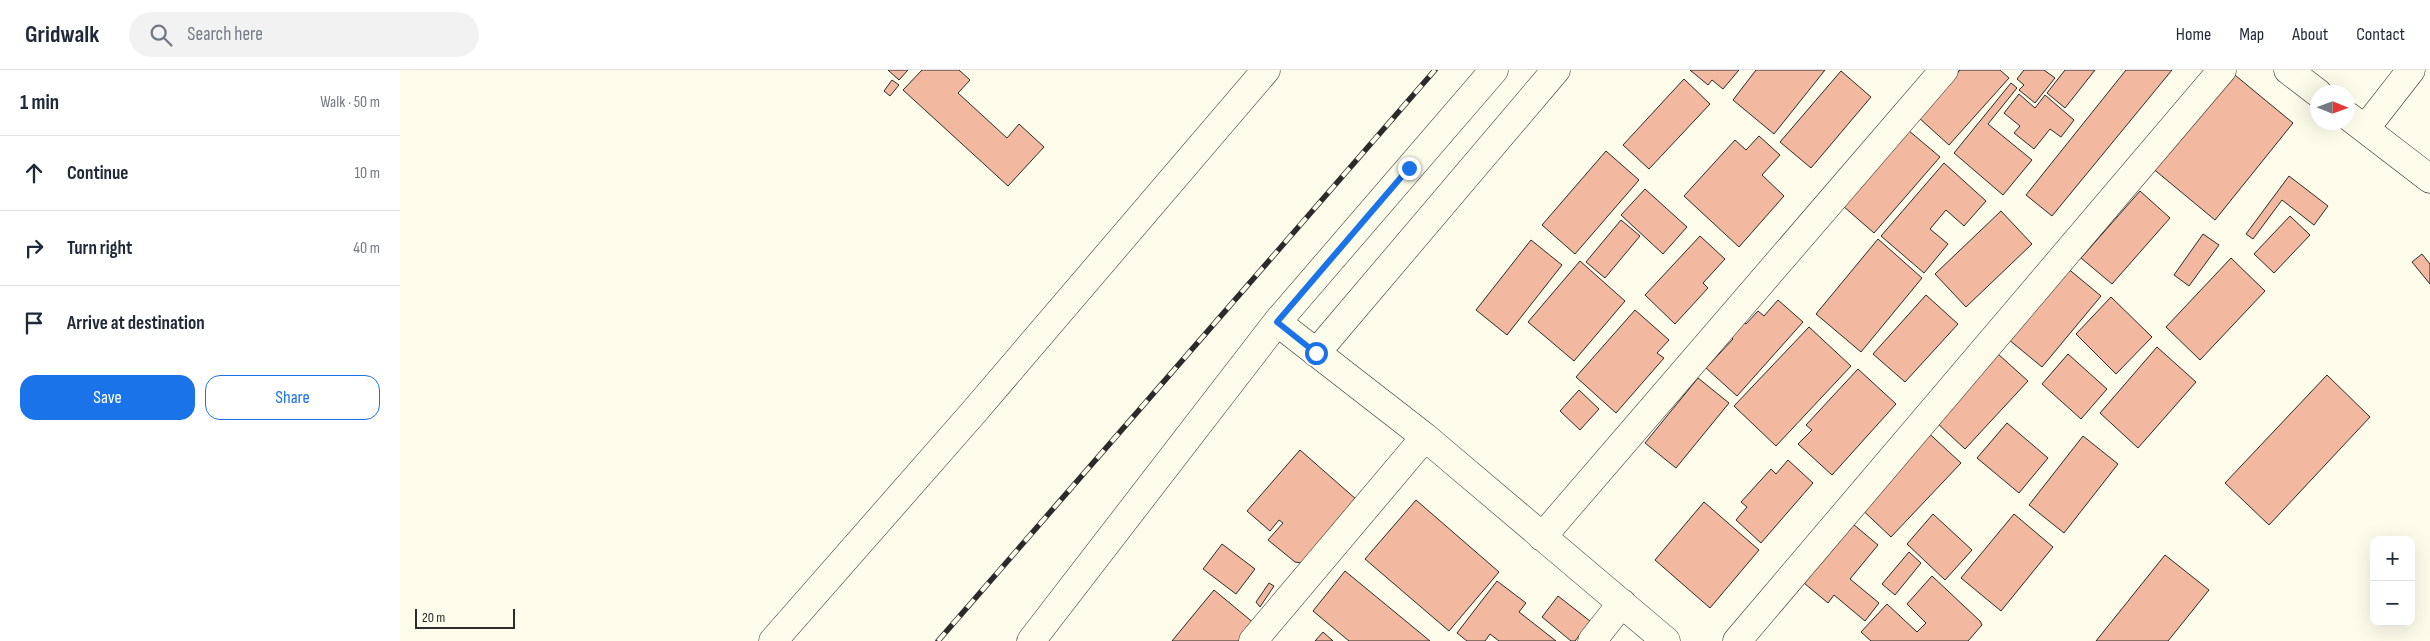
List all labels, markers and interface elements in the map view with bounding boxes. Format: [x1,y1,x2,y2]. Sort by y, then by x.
search box [129,12,479,57]
text: Gridwalk [25,20,99,49]
icon: search [147,21,175,49]
text: Search here [187,23,263,46]
text: Home [2176,24,2211,45]
text: Map [2239,24,2264,45]
text: About [2292,24,2328,45]
text: Contact [2356,24,2405,45]
north arrow [2310,85,2355,130]
text: 1 min [20,90,59,115]
text: Walk · 50 m [320,93,380,112]
route end [1398,157,1421,180]
icon: ahead [20,159,48,187]
text: Continue [67,162,128,185]
text: 10 m [354,164,380,183]
icon: right [20,234,48,262]
text: Turn right [67,237,132,260]
text: 40 m [353,239,380,258]
icon: arrive [20,309,48,337]
text: Arrive at destination [67,312,205,335]
route start [1305,342,1328,365]
button: Save [20,375,195,420]
button: Share [205,375,380,420]
map controls [2370,536,2415,626]
button: + [2370,536,2415,581]
button: − [2370,581,2415,626]
scale bar [415,606,515,629]
text: 20 m [422,609,445,626]

